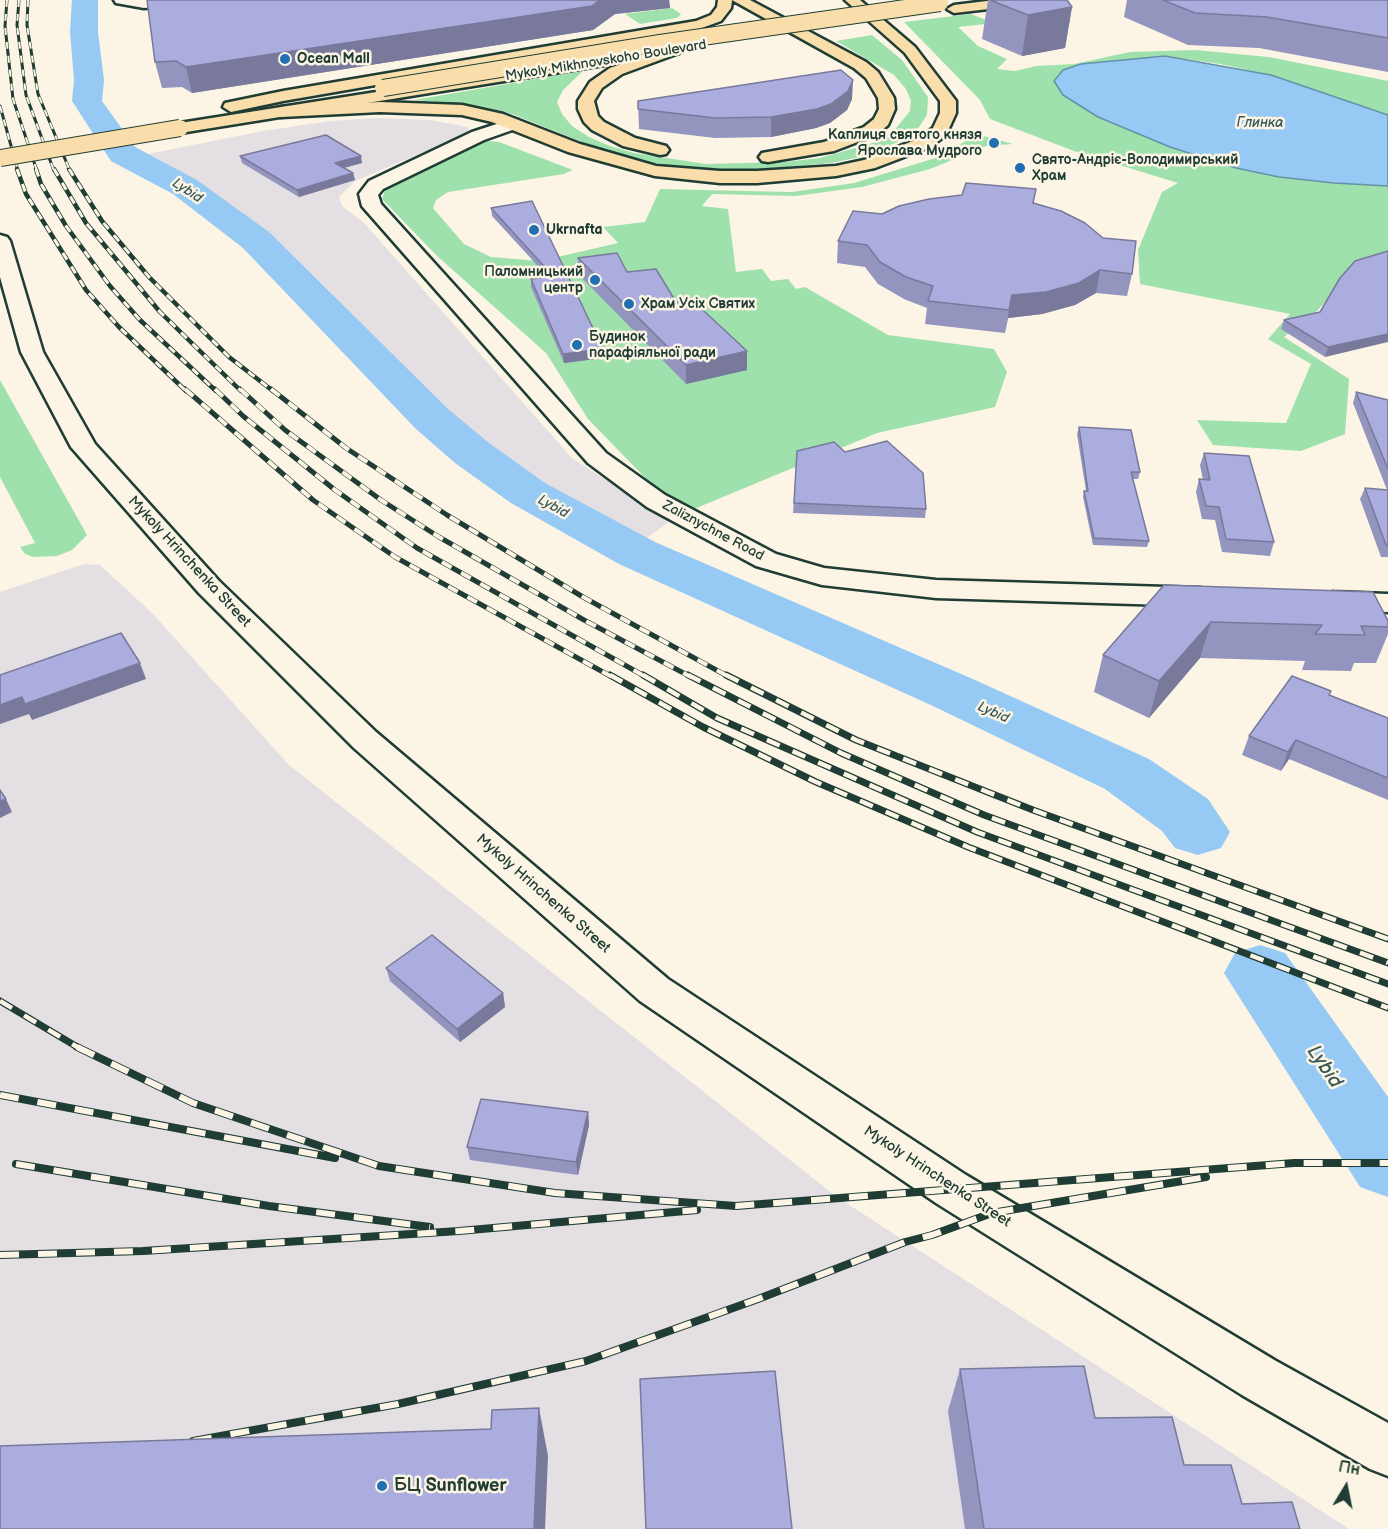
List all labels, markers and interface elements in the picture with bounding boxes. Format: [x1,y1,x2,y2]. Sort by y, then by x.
street label: Mykoly Mikhnovskoho Boulevard [504,37,708,85]
place label: Ocean Mall [297,51,370,67]
marker: Ocean Mall [278,52,292,66]
water label: Глинка [1236,115,1284,131]
place label: Каплиця святого князя Ярослава Мудрого [828,127,982,160]
marker: Каплиця святого князя Ярослава Мудрого [987,136,1001,150]
place label: Свято-Андріє-Володимирський Храм [1032,152,1238,184]
marker: Свято-Андріє-Володимирський Храм [1013,161,1027,175]
water label: Lybid [169,175,205,207]
place label: Ukrnafta [546,222,602,238]
marker: Ukrnafta [527,223,541,237]
place label: Паломницький центр [484,264,583,296]
marker: Паломницький центр [588,273,602,287]
place label: Храм Усіх Святих [641,296,755,312]
marker: Храм Усіх Святих [622,297,636,311]
place label: Будинок парафіяльної ради [589,329,716,362]
marker: Будинок парафіяльної ради [570,338,584,352]
water label: Lybid [535,492,571,522]
street label: Mykoly Hrinchenka Street [124,493,254,631]
street label: Zaliznychne Road [659,497,767,565]
water label: Lybid [975,699,1011,727]
street label: Mykoly Hrinchenka Street [472,831,614,957]
water label: Lybid [1301,1041,1347,1093]
street label: Mykoly Hrinchenka Street [860,1123,1014,1231]
north arrow [1316,1457,1376,1517]
text: Пн [1337,1458,1361,1480]
place label: БЦ Sunflower [394,1475,507,1497]
marker: БЦ Sunflower [375,1479,389,1493]

